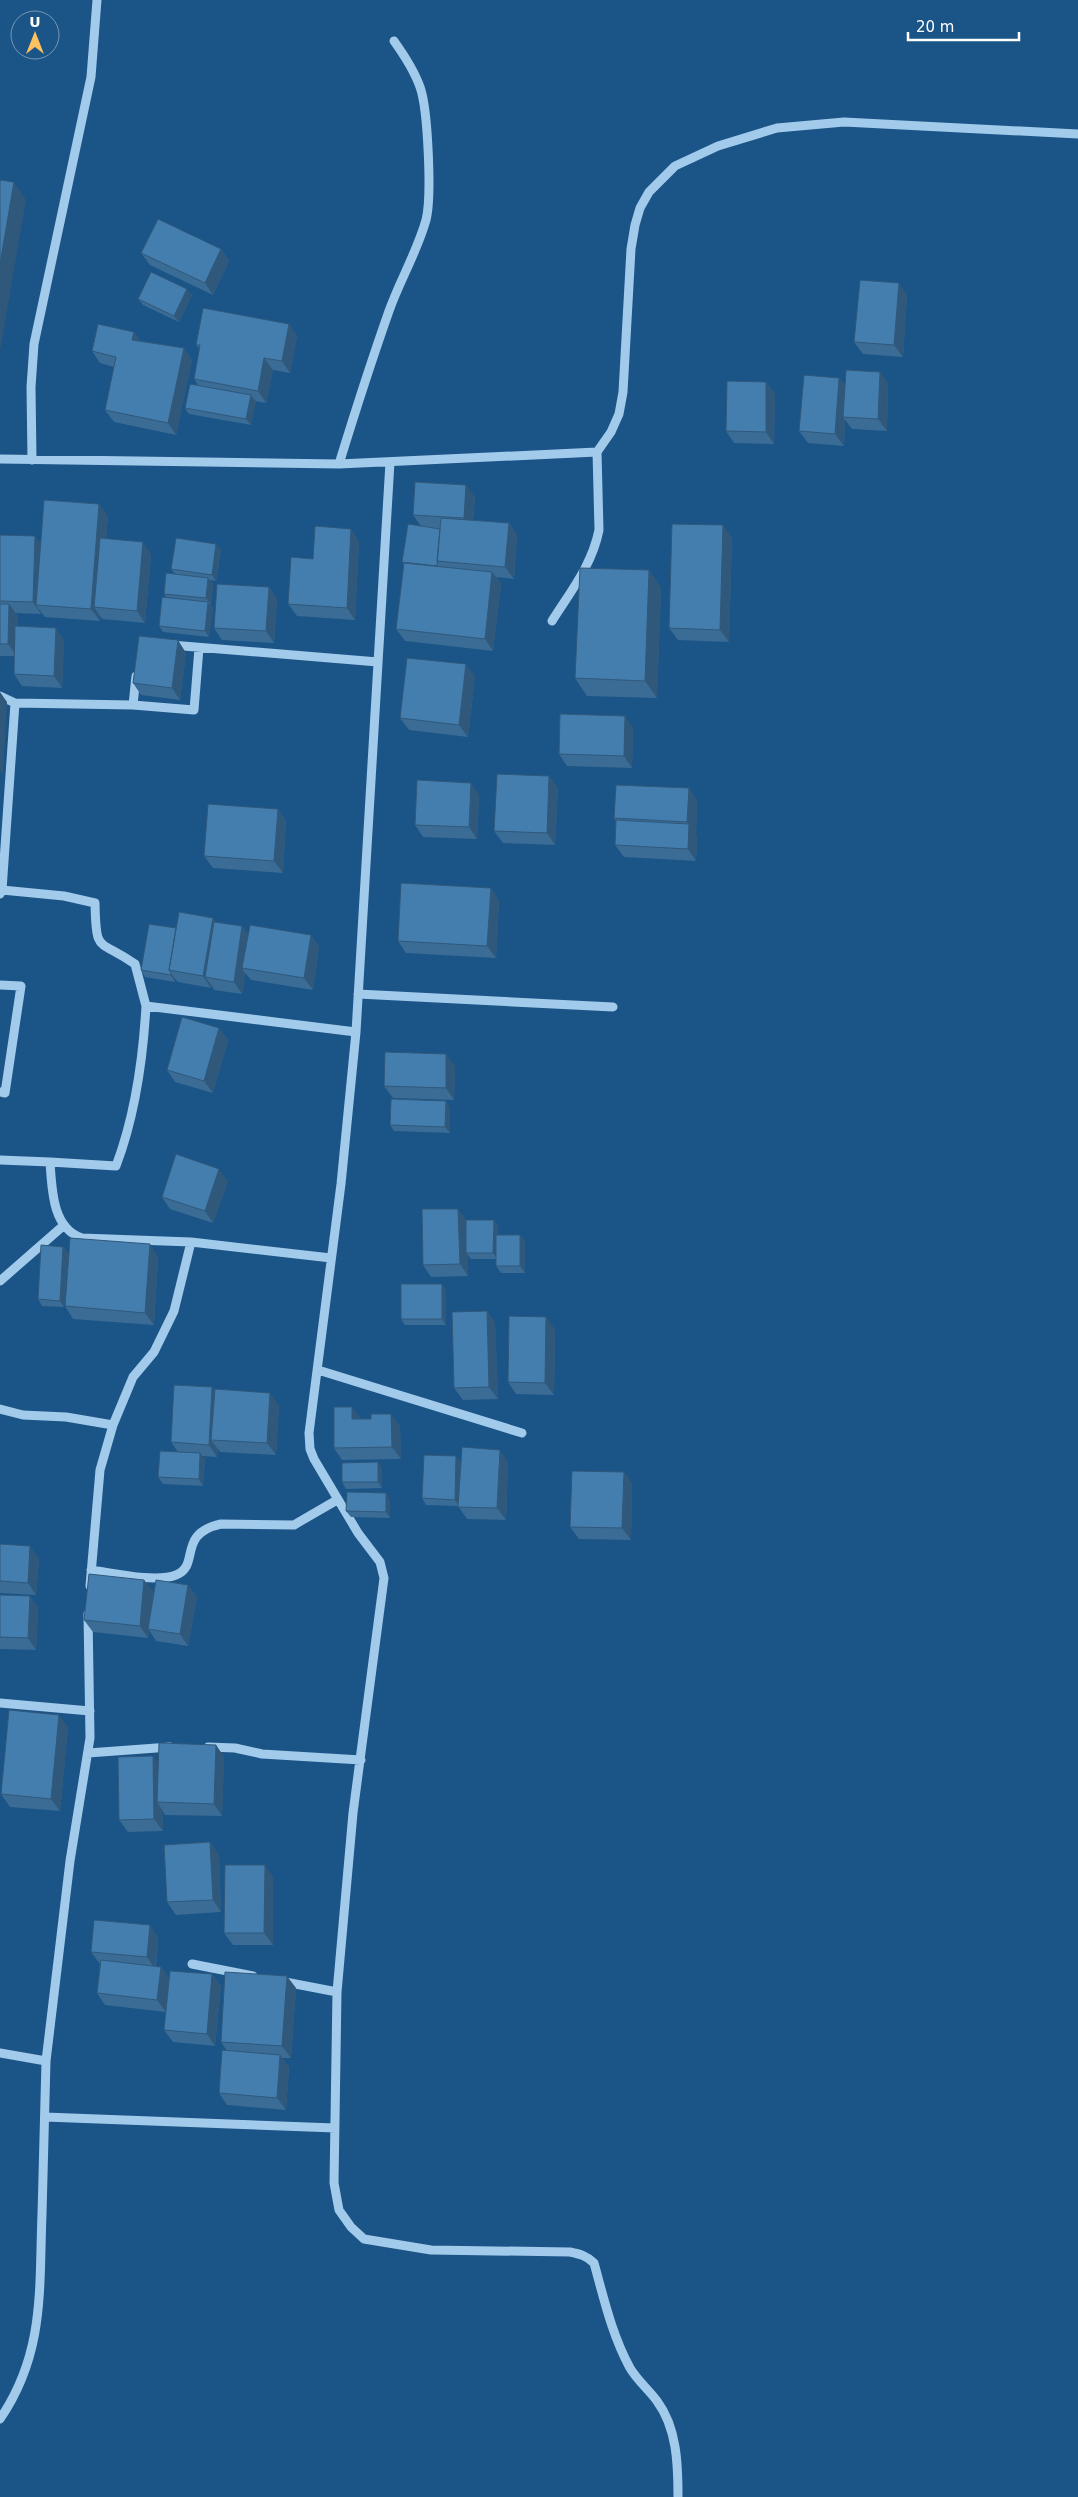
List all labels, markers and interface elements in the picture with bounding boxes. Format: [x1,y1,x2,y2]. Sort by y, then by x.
north arrow [10,10,60,60]
scale bar [908,10,1019,42]
text: U [29,14,41,30]
text: 20 m [916,18,954,36]

